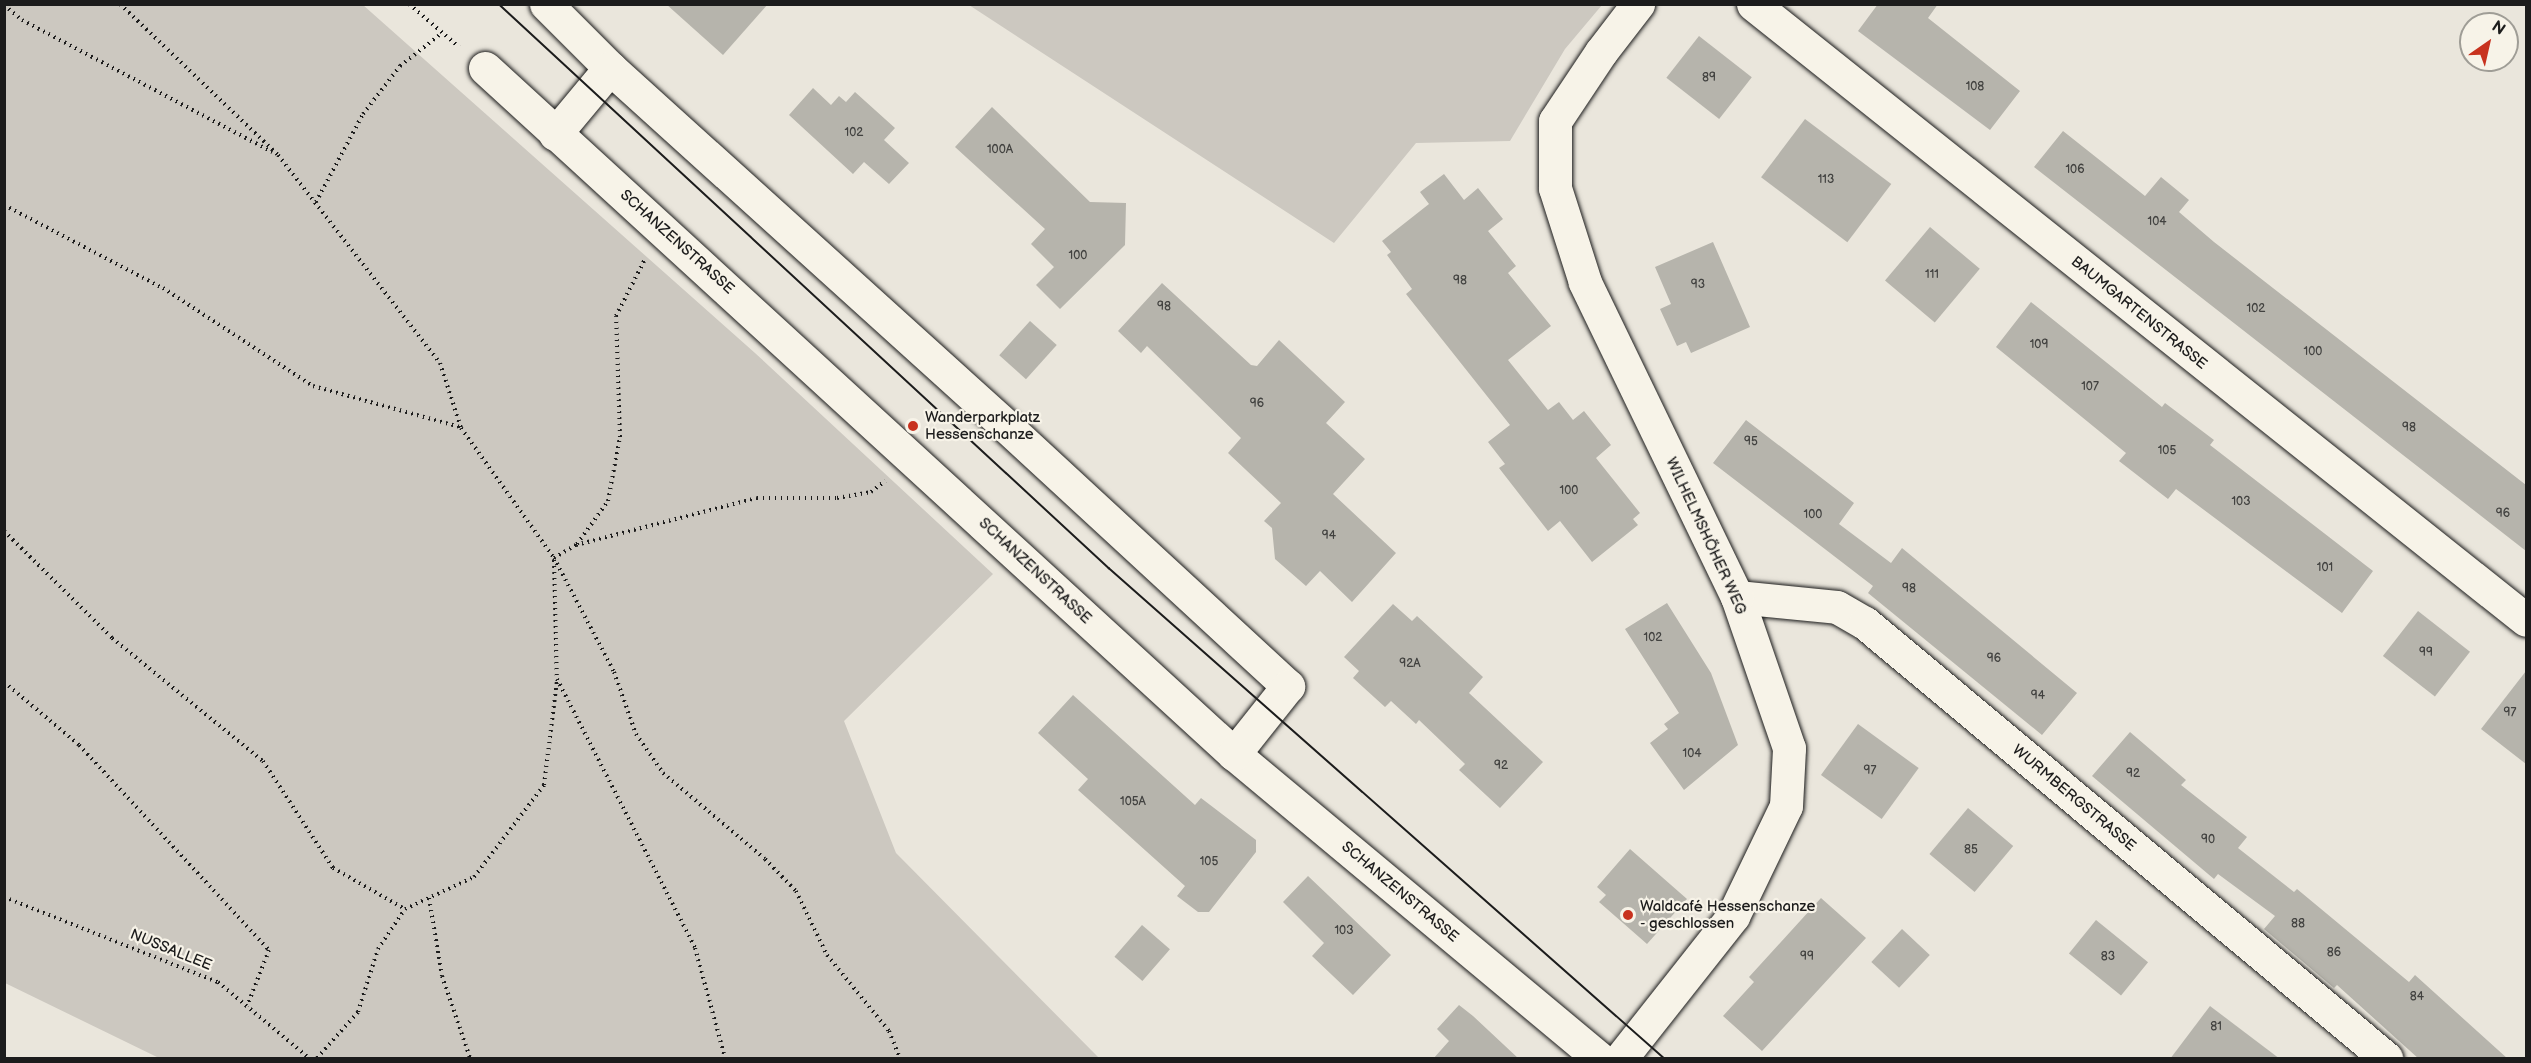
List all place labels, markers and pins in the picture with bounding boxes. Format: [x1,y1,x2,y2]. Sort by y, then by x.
place label: Wanderparkplatz Hessenschanze [925,408,1040,443]
marker: Wanderparkplatz Hessenschanze [906,419,920,433]
place label: Waldcafé Hessenschanze - geschlossen [1640,897,1815,932]
marker: Waldcafé Hessenschanze - geschlossen [1621,908,1635,922]

